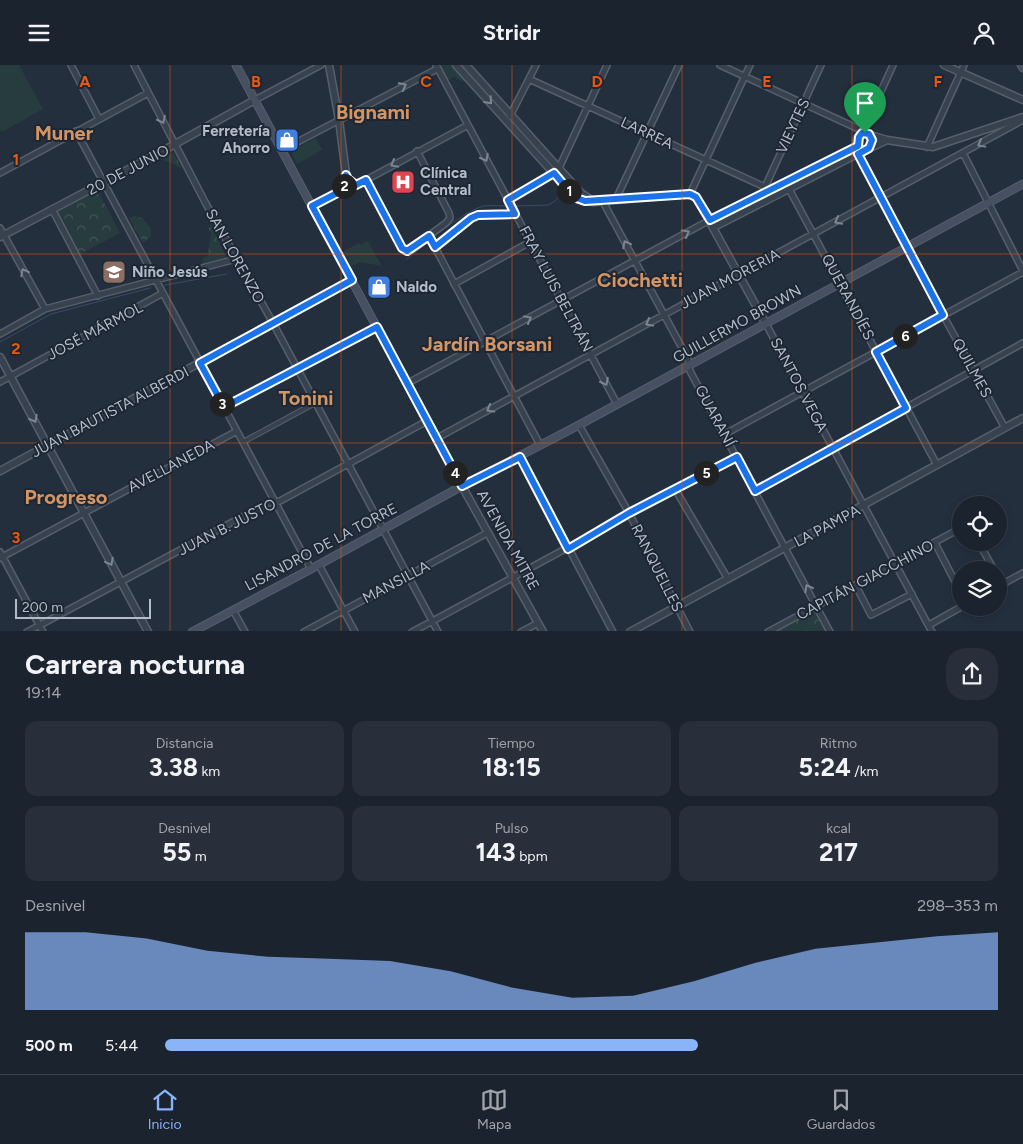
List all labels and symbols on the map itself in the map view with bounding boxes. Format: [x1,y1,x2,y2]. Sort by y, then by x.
text: A [79,72,91,91]
text: B [251,72,261,91]
text: C [420,72,432,91]
text: D [591,72,603,91]
text: E [762,72,772,91]
text: F [934,72,943,91]
pin [844,82,886,133]
one-way arrow [397,83,406,93]
one-way arrow [483,96,492,105]
street label: VIEYTES [772,96,814,156]
district label: Bignami [336,100,410,124]
street label: LARREA [618,113,676,153]
one-way arrow [156,115,166,124]
district label: Muner [35,121,94,145]
place label: Ferretería Ahorro [202,122,270,157]
shop icon: Ferretería Ahorro [274,127,300,153]
one-way arrow [977,137,986,147]
street label: 20 DE JUNIO [84,141,172,199]
text: 1 [13,150,19,169]
one-way arrow [479,152,489,161]
one-way arrow [390,158,399,168]
place label: Clínica Central [420,164,471,199]
hospital icon: Clínica Central [390,169,416,195]
pin: 2 [332,173,356,199]
pin: 1 [556,179,582,203]
street label: SAN LORENZO [202,206,268,306]
one-way arrow [834,215,843,225]
street label: FRAY LUIS BELTRÁN [515,223,597,355]
one-way arrow [681,229,690,239]
one-way arrow [622,240,632,249]
street label: JUAN MORERIA [677,245,783,313]
street label: QUERANDÍES [818,251,878,343]
school or university icon: Niño Jesús [101,259,127,285]
place label: Niño Jesús [132,263,207,281]
one-way arrow [21,268,31,277]
district label: Ciochetti [597,268,683,292]
shop icon: Naldo [366,274,392,300]
place label: Naldo [396,278,437,296]
street label: GUILLERMO BROWN [670,281,804,367]
street label: JOSÉ MÁRMOL [44,298,146,364]
one-way arrow [522,315,531,325]
one-way arrow [645,317,654,327]
pin: 6 [892,323,918,349]
district label: Jardín Borsani [422,332,552,356]
street label: SANTOS VEGA [767,335,831,435]
street label: QUILMES [948,335,996,401]
text: 2 [11,339,21,358]
street label: JUAN BAUTISTA ALBERDI [28,363,192,461]
one-way arrow [599,377,609,386]
street label: GUARANÍ [691,382,739,451]
district label: Tonini [278,386,334,410]
pin: 3 [210,391,234,417]
one-way arrow [486,402,495,412]
one-way arrow [28,414,38,423]
street label: AVELLANEDA [125,436,217,496]
pin: 4 [442,461,468,485]
pin: 5 [694,461,718,485]
district label: Progreso [25,485,108,509]
street label: AVENIDA MITRE [473,487,543,593]
street label: JUAN B. JUSTO [175,495,279,559]
street label: LISANDRO DE LA TORRE [242,499,400,595]
street label: LA PAMPA [791,501,863,551]
street label: RANQUELLES [627,521,687,615]
text: 3 [12,528,21,547]
street label: CAPITÁN GIACCHINO [793,536,937,624]
one-way arrow [104,557,114,566]
street label: MANSILLA [359,557,433,607]
one-way arrow [804,584,814,593]
scale bar [15,597,151,620]

